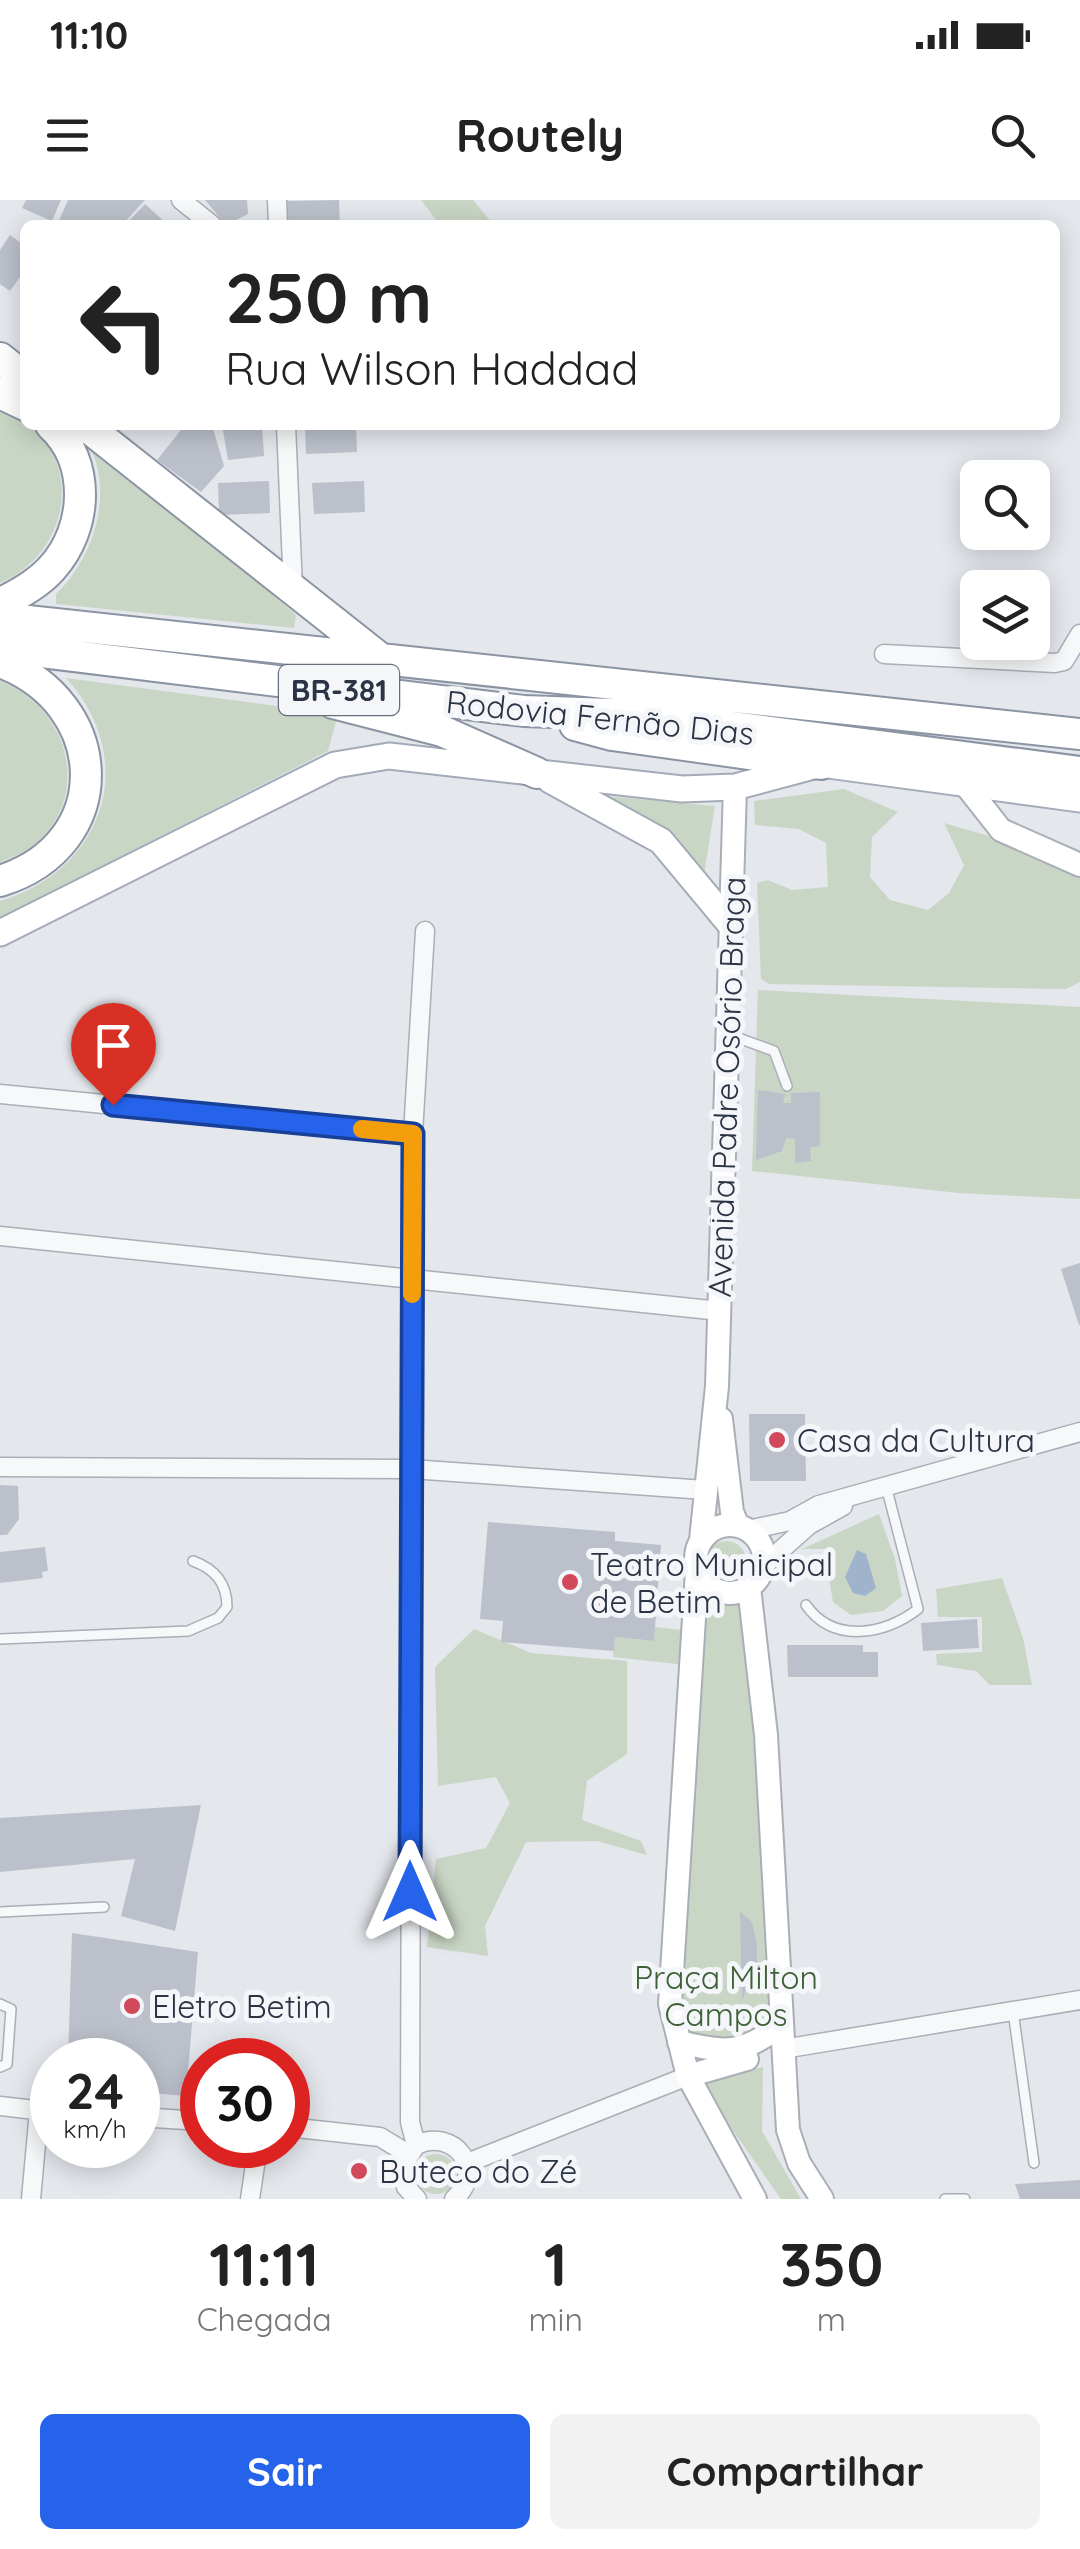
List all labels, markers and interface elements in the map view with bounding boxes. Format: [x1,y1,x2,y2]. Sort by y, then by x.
text: 11:10 [50,11,128,59]
text: Routely [456,107,624,163]
icon: menu [40,108,95,163]
icon: search [985,108,1040,163]
text: 250 m [225,253,432,341]
icon: left [60,260,190,390]
text: Rua Wilson Haddad [225,340,639,396]
map controls [960,460,1050,660]
button: search [960,460,1050,550]
button: layers [960,570,1050,660]
road number: BR-381 [279,665,399,715]
street label: Rodovia Fernão Dias [444,681,756,753]
street label: Avenida Padre Osório Braga [699,876,753,1298]
pin [71,1003,156,1106]
icon: arrive [86,1018,141,1073]
place label: Casa da Cultura [797,1420,1035,1460]
marker: Casa da Cultura [766,1429,788,1451]
place label: Teatro Municipal de Betim [590,1544,833,1621]
marker: Teatro Municipal de Betim [559,1571,581,1593]
position arrow [358,1840,462,1944]
park label: Praça Milton Campos [634,1957,818,2034]
place label: Eletro Betim [152,1986,332,2026]
marker: Eletro Betim [121,1995,143,2017]
speed limit sign: 30 [180,2038,310,2168]
text: 24 [66,2059,124,2122]
text: km/h [63,2113,127,2144]
place label: Buteco do Zé [379,2151,577,2191]
marker: Buteco do Zé [348,2160,370,2182]
text: 11:11 [209,2226,319,2301]
text: 1 [544,2226,567,2301]
text: 350 [780,2226,883,2301]
text: Chegada [197,2299,332,2339]
text: min [528,2299,583,2339]
text: m [817,2299,846,2339]
button: Sair [40,2414,530,2529]
button: Compartilhar [550,2414,1040,2529]

